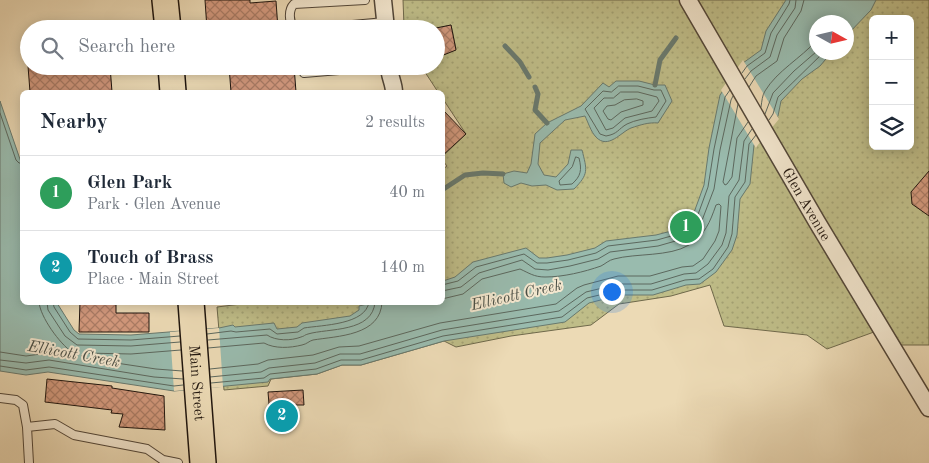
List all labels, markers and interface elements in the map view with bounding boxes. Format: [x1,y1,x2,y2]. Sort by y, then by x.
north arrow [809,15,854,60]
map controls [869,15,914,150]
button: + [869,15,914,60]
search box [20,20,445,75]
icon: search [38,34,66,62]
text: Search here [78,38,175,57]
button: − [869,60,914,105]
button: layers [869,105,914,150]
text: Nearby [40,112,108,133]
text: 2 results [365,115,425,131]
street label: Glen Avenue [778,166,833,244]
text: Glen Park [87,174,172,193]
text: 1 [51,185,61,201]
text: 40 m [389,185,425,201]
text: Park · Glen Avenue [87,197,221,213]
pin: 1 [670,208,702,246]
text: Touch of Brass [87,249,214,268]
text: 2 [51,260,61,276]
text: 140 m [380,260,425,276]
text: Place · Main Street [87,272,219,288]
water label: Ellicott Creek [468,278,564,314]
your location [599,279,625,305]
water label: Ellicott Creek [25,339,121,371]
street label: Main Street [185,344,206,421]
pin: 2 [266,397,298,435]

